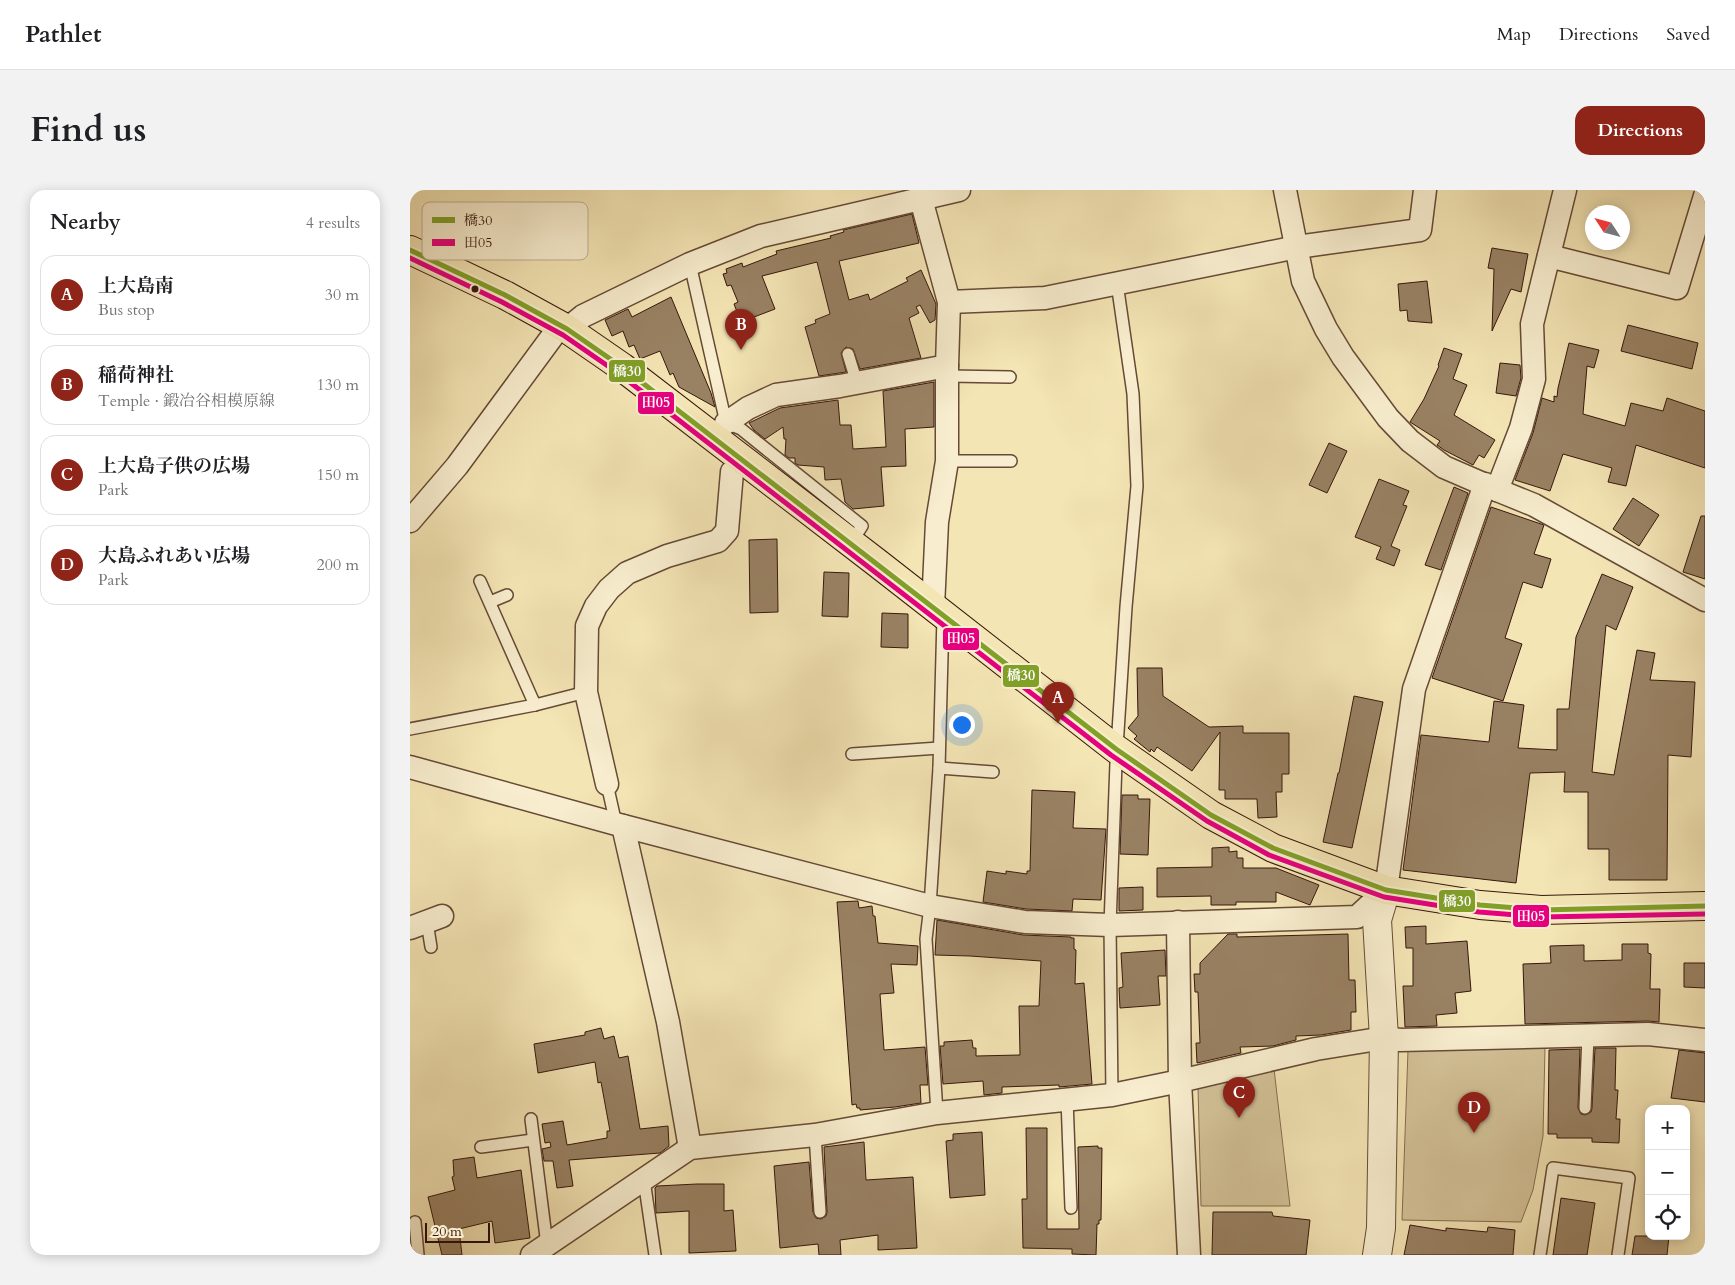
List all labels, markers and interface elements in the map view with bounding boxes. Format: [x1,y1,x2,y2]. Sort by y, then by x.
text: Pathlet [25,18,102,51]
text: Map [1497,22,1531,47]
text: Directions [1559,22,1638,47]
text: Saved [1666,22,1710,47]
text: Find us [30,106,146,154]
button: Directions [1575,106,1705,155]
legend [422,202,588,260]
north arrow [1585,205,1630,250]
text: Nearby [50,208,121,237]
text: 橋30 [464,211,492,230]
text: 4 results [306,212,360,234]
text: 田05 [464,233,492,252]
text: 上大島南 [98,273,174,299]
text: A [61,284,73,306]
text: 30 m [325,284,359,306]
unlabelled marker [470,284,480,294]
text: Bus stop [98,299,155,321]
pin: B [725,309,757,350]
line badge: 橋30 [608,359,646,383]
text: 稲荷神社 [98,362,174,388]
text: 橋30 [613,362,641,381]
text: B [61,374,73,396]
text: 130 m [317,374,359,396]
text: Temple · 鍛冶谷相模原線 [98,390,275,412]
line badge: 田05 [637,391,675,415]
text: 田05 [642,393,670,412]
text: 上大島子供の広場 [98,453,250,479]
text: C [61,464,73,486]
text: 150 m [317,464,359,486]
text: Park [98,479,129,501]
text: 大島ふれあい広場 [98,543,250,569]
text: D [60,554,74,576]
text: 200 m [317,554,359,576]
text: Park [98,569,129,591]
line badge: 田05 [942,627,980,651]
text: 田05 [947,629,975,648]
line badge: 橋30 [1002,664,1040,688]
text: 橋30 [1007,666,1035,685]
pin: A [1042,682,1074,723]
your location [949,712,975,738]
line badge: 橋30 [1438,889,1476,913]
text: 橋30 [1443,892,1471,911]
line badge: 田05 [1512,904,1550,928]
text: 田05 [1517,907,1545,926]
pin: C [1223,1077,1255,1118]
pin: D [1458,1092,1490,1133]
map controls [1645,1105,1690,1240]
button: + [1645,1105,1690,1150]
button: − [1645,1150,1690,1195]
button: locate [1645,1195,1690,1240]
scale bar [425,1220,490,1243]
text: 20 m [432,1222,462,1241]

